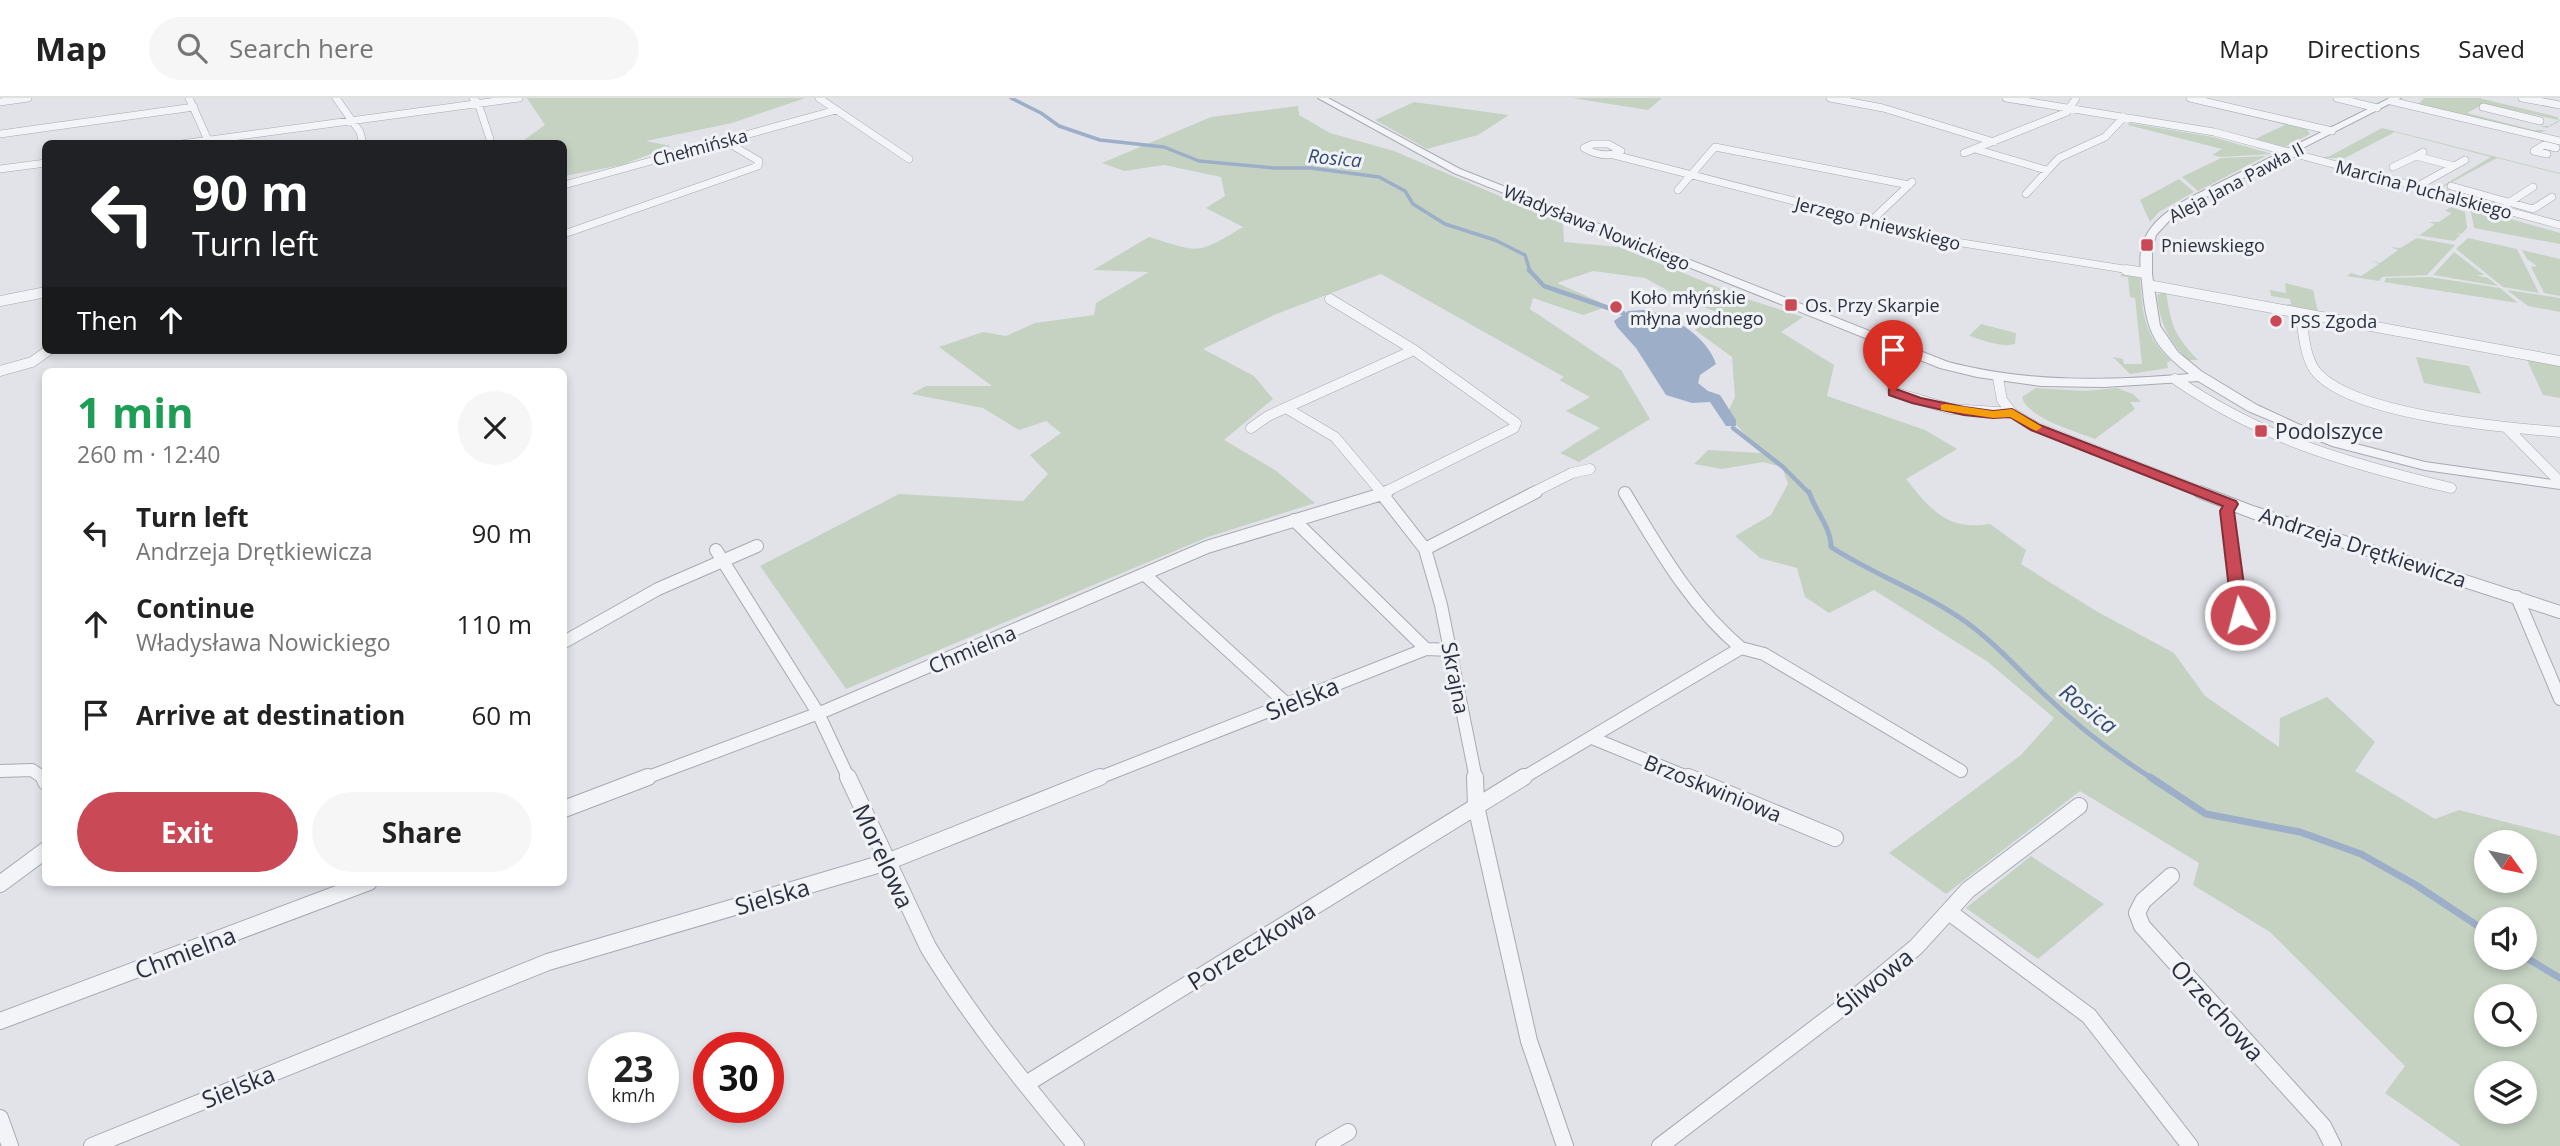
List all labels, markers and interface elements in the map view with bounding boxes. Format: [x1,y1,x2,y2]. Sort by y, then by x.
search box [149,17,639,80]
text: Map [35,26,107,71]
icon: search [173,29,211,67]
text: Search here [229,30,374,66]
text: Map [2219,32,2269,65]
text: Directions [2307,32,2420,65]
text: Saved [2458,32,2525,65]
street label: Chełmińska [650,123,750,171]
street label: Aleja Jana Pawła II [2164,136,2308,228]
water label: Rosica [1307,143,1363,173]
street label: Marcina Puchalskiego [2333,154,2515,224]
text: 90 m [192,159,309,225]
icon: left [77,168,168,259]
street label: Władysława Nowickiego [1500,179,1694,275]
street label: Jerzego Pniewskiego [1791,190,1963,255]
text: Turn left [192,222,318,265]
place label: Pniewskiego [2161,233,2265,257]
marker: Pniewskiego [2139,237,2155,253]
place label: Koło młyńskie młyna wodnego [1630,285,1763,330]
place label: Os. Przy Skarpie [1805,293,1940,317]
marker: Os. Przy Skarpie [1783,297,1799,313]
marker: Koło młyńskie młyna wodnego [1608,299,1624,315]
icon: ahead [152,301,190,339]
text: Then [77,302,138,338]
place label: PSS Zgoda [2290,309,2377,333]
marker: PSS Zgoda [2268,313,2284,329]
pin [1863,320,1923,392]
icon: arrive [1874,331,1912,369]
text: 1 min [77,383,194,440]
button: close [458,391,532,465]
place label: Podolszyce [2275,417,2383,445]
marker: Podolszyce [2253,423,2269,439]
text: 260 m · 12:40 [77,438,220,470]
text: Turn left [136,499,248,535]
street label: Andrzeja Drętkiewicza [2256,500,2470,594]
icon: left [77,514,115,552]
text: 90 m [471,515,532,551]
text: Andrzeja Drętkiewicza [136,535,373,567]
position arrow [2203,578,2277,652]
text: Continue [136,590,255,626]
icon: ahead [77,605,115,643]
text: 110 m [457,606,532,642]
street label: Chmielna [924,618,1020,680]
text: Władysława Nowickiego [136,626,390,658]
street label: Skrajna [1435,640,1477,716]
street label: Sielska [1261,668,1343,728]
water label: Rosica [2053,675,2125,741]
icon: arrive [77,696,115,734]
text: Arrive at destination [136,697,405,733]
text: 60 m [471,697,532,733]
street label: Brzoskwiniowa [1640,748,1786,828]
button: Exit [77,792,298,872]
button: Share [312,792,532,872]
street label: Morelowa [845,798,923,914]
north arrow [2474,830,2538,892]
map controls [2474,830,2537,1124]
street label: Sielska [731,870,813,922]
street label: Porzeczkowa [1181,893,1321,997]
button: sound [2474,907,2537,970]
street label: Chmielna [130,918,240,986]
street label: Śliwowa [1829,940,1919,1022]
street label: Orzechowa [2164,952,2272,1068]
button: search [2474,984,2537,1047]
speed limit sign: 30 [693,1032,784,1123]
text: 23 [613,1045,654,1092]
street label: Sielska [197,1056,279,1116]
button: layers [2474,1061,2537,1124]
text: km/h [612,1083,655,1107]

